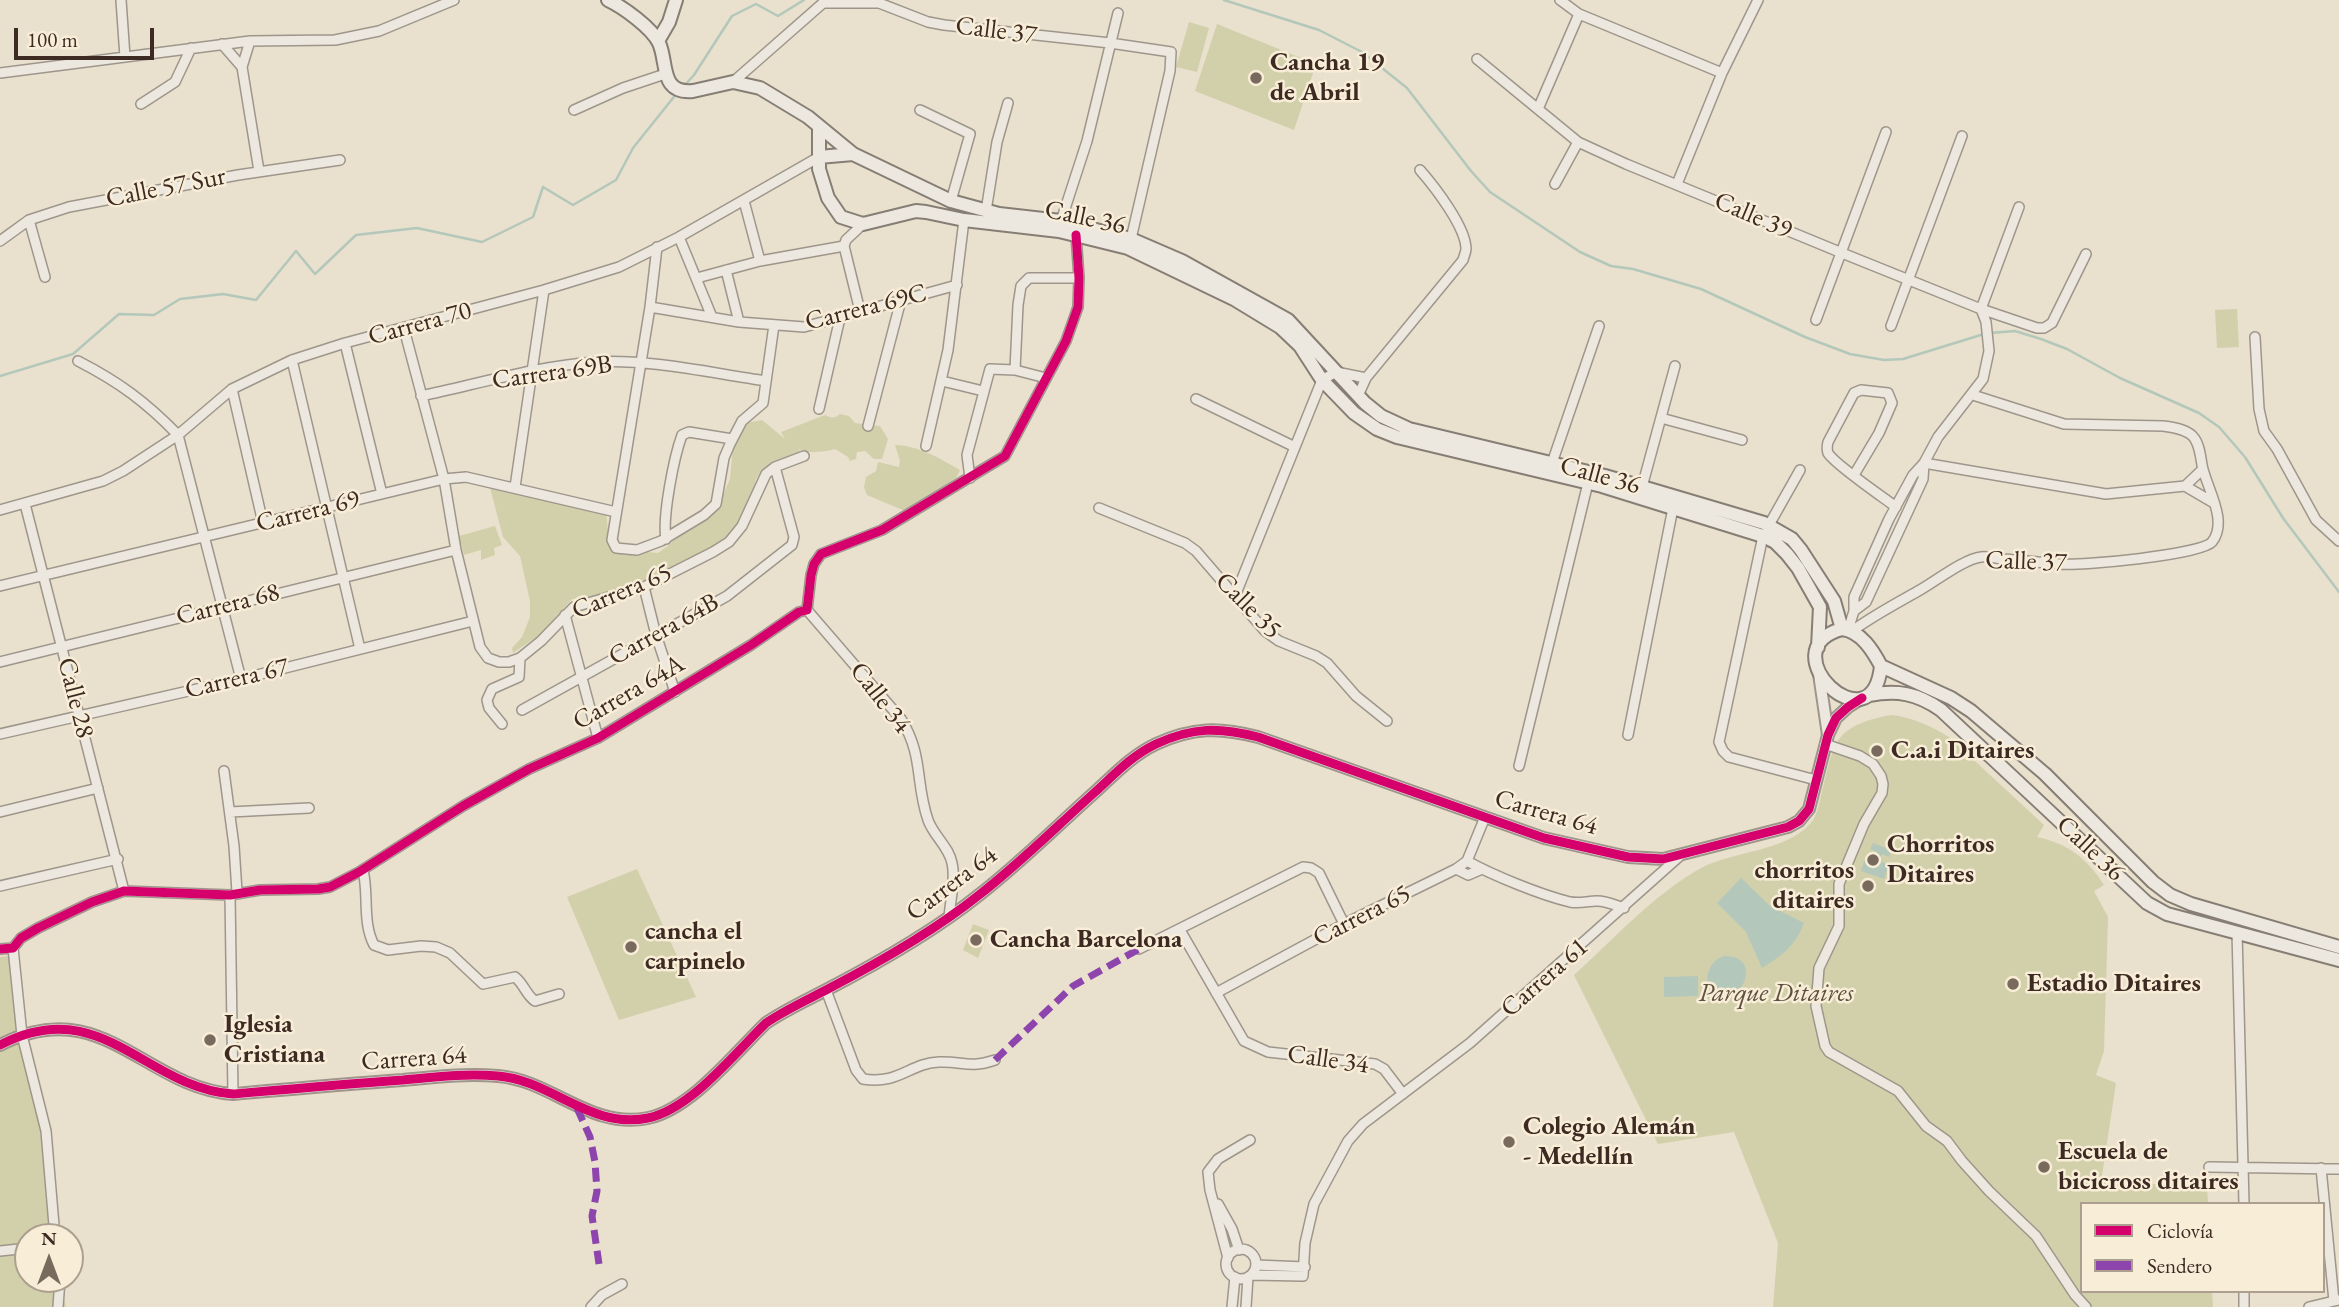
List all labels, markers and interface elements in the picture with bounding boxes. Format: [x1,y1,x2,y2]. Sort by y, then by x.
street label: Calle 37 [954,11,1038,51]
scale bar [18,14,158,58]
text: 100 m [27,26,78,53]
place label: Cancha 19 de Abril [1270,47,1384,108]
marker: Cancha 19 de Abril [1248,70,1264,86]
street label: Calle 57 Sur [103,161,229,215]
street label: Calle 39 [1709,186,1797,246]
street label: Calle 36 [1042,194,1128,242]
street label: Carrera 69C [802,278,930,338]
street label: Carrera 70 [365,295,475,353]
street label: Carrera 69B [490,349,614,397]
street label: Calle 36 [1557,450,1643,502]
street label: Carrera 69 [253,484,363,540]
street label: Calle 37 [1985,545,2067,579]
street label: Carrera 65 [567,557,677,627]
street label: Calle 35 [1208,566,1288,646]
street label: Carrera 68 [173,577,283,633]
street label: Carrera 64B [604,587,724,673]
street label: Carrera 64A [568,649,690,737]
street label: Carrera 67 [182,652,292,706]
street label: Calle 28 [50,655,100,741]
street label: Calle 34 [843,656,917,740]
place label: C.a.i Ditaires [1891,735,2034,767]
marker: C.a.i Ditaires [1869,743,1885,759]
street label: Carrera 64 [1491,783,1601,843]
street label: Calle 36 [2050,810,2130,888]
place label: Chorritos Ditaires [1887,829,1994,890]
street label: Carrera 64 [900,840,1004,928]
marker: Chorritos Ditaires [1865,852,1881,868]
place label: chorritos ditaires [1755,855,1854,917]
street label: Carrera 65 [1308,878,1416,954]
marker: chorritos ditaires [1860,878,1876,894]
place label: cancha el carpinelo [645,916,745,978]
place label: Cancha Barcelona [990,924,1182,956]
marker: Cancha Barcelona [968,932,984,948]
street label: Carrera 61 [1495,932,1595,1024]
marker: cancha el carpinelo [623,939,639,955]
place label: Estadio Ditaires [2027,968,2201,1000]
marker: Estadio Ditaires [2005,976,2021,992]
park label: Parque Ditaires [1699,978,1853,1010]
place label: Iglesia Cristiana [224,1009,325,1070]
marker: Iglesia Cristiana [202,1032,218,1048]
street label: Calle 34 [1285,1039,1371,1081]
street label: Carrera 64 [360,1040,468,1078]
place label: Colegio Alemán - Medellín [1523,1111,1695,1172]
marker: Colegio Alemán - Medellín [1501,1134,1517,1150]
place label: Escuela de bicicross ditaires [2058,1136,2239,1198]
marker: Escuela de bicicross ditaires [2036,1159,2052,1175]
legend [2080,1202,2325,1293]
text: Ciclovía [2147,1217,2213,1244]
north arrow [14,1223,84,1293]
text: N [41,1226,57,1251]
text: Sendero [2147,1252,2212,1279]

